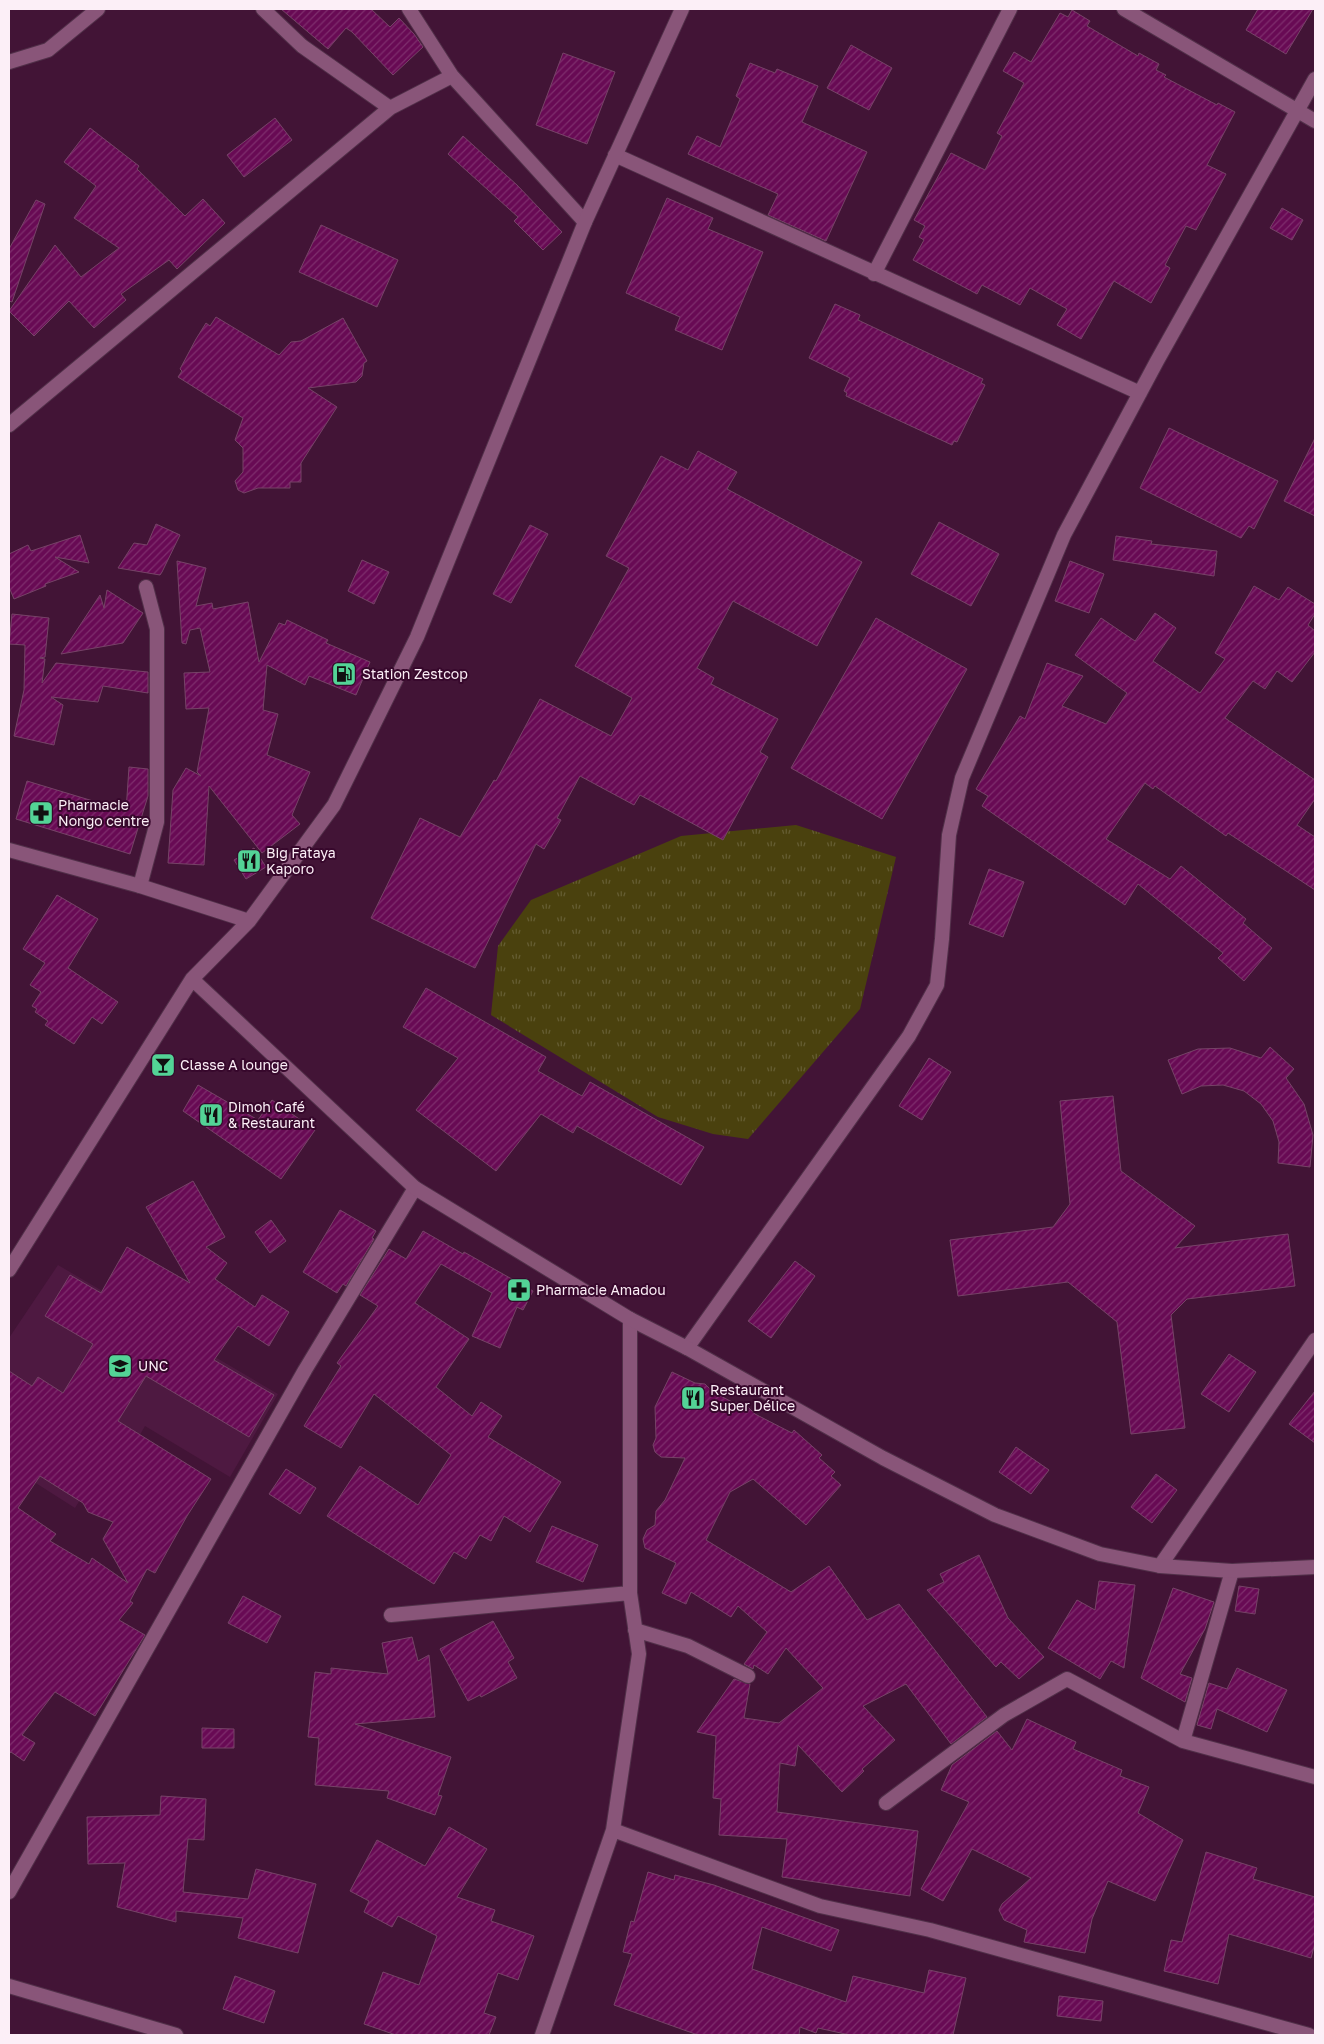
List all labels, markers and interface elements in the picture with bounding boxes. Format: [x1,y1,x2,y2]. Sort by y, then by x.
fuel station icon: Station Zestcop [331,661,357,687]
place label: Station Zestcop [362,665,468,682]
place label: Pharmacie Nongo centre [58,796,149,829]
pharmacy icon: Pharmacie Nongo centre [28,800,54,826]
place label: Big Fataya Kaporo [266,844,336,877]
restaurant icon: Big Fataya Kaporo [236,848,262,874]
bar icon: Classe A lounge [150,1052,176,1078]
place label: Classe A lounge [180,1056,288,1073]
place label: Dimoh Café & Restaurant [228,1098,315,1131]
restaurant icon: Dimoh Café & Restaurant [198,1102,224,1128]
pharmacy icon: Pharmacie Amadou [506,1277,532,1303]
place label: Pharmacie Amadou [536,1281,666,1298]
school or university icon: UNC [107,1353,133,1379]
place label: UNC [138,1357,168,1374]
place label: Restaurant Super Délice [710,1381,795,1414]
restaurant icon: Restaurant Super Délice [680,1385,706,1411]

